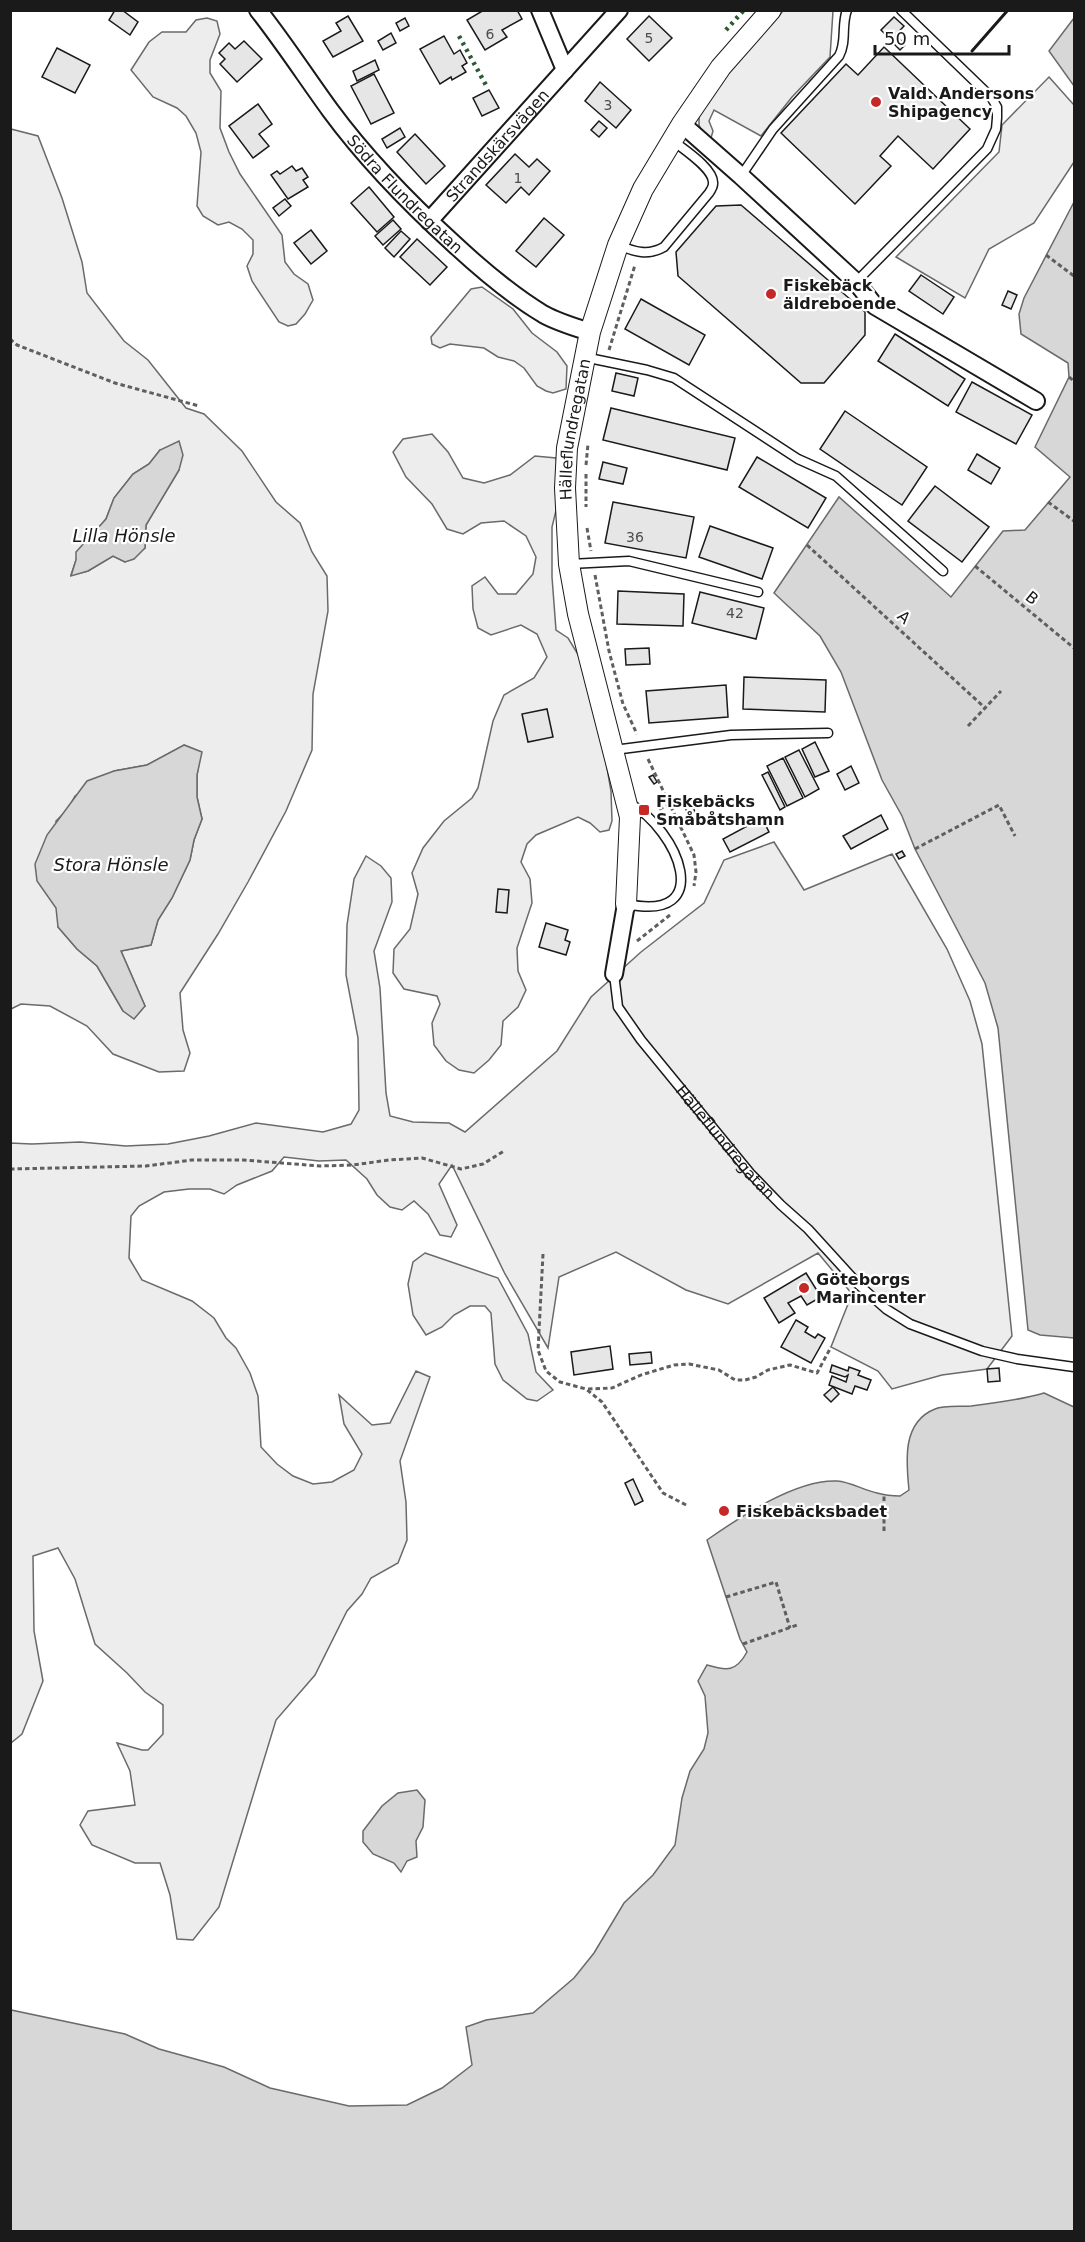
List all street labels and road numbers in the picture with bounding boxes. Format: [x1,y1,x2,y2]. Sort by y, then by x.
street label: Strandskärsvägen [442,85,553,205]
street label: Södra Flundregatan [343,131,467,257]
street label: Hälleflundregatan [556,357,594,501]
street label: B [1022,587,1042,609]
street label: A [894,606,914,628]
street label: Hälleflundregatan [672,1081,779,1203]

